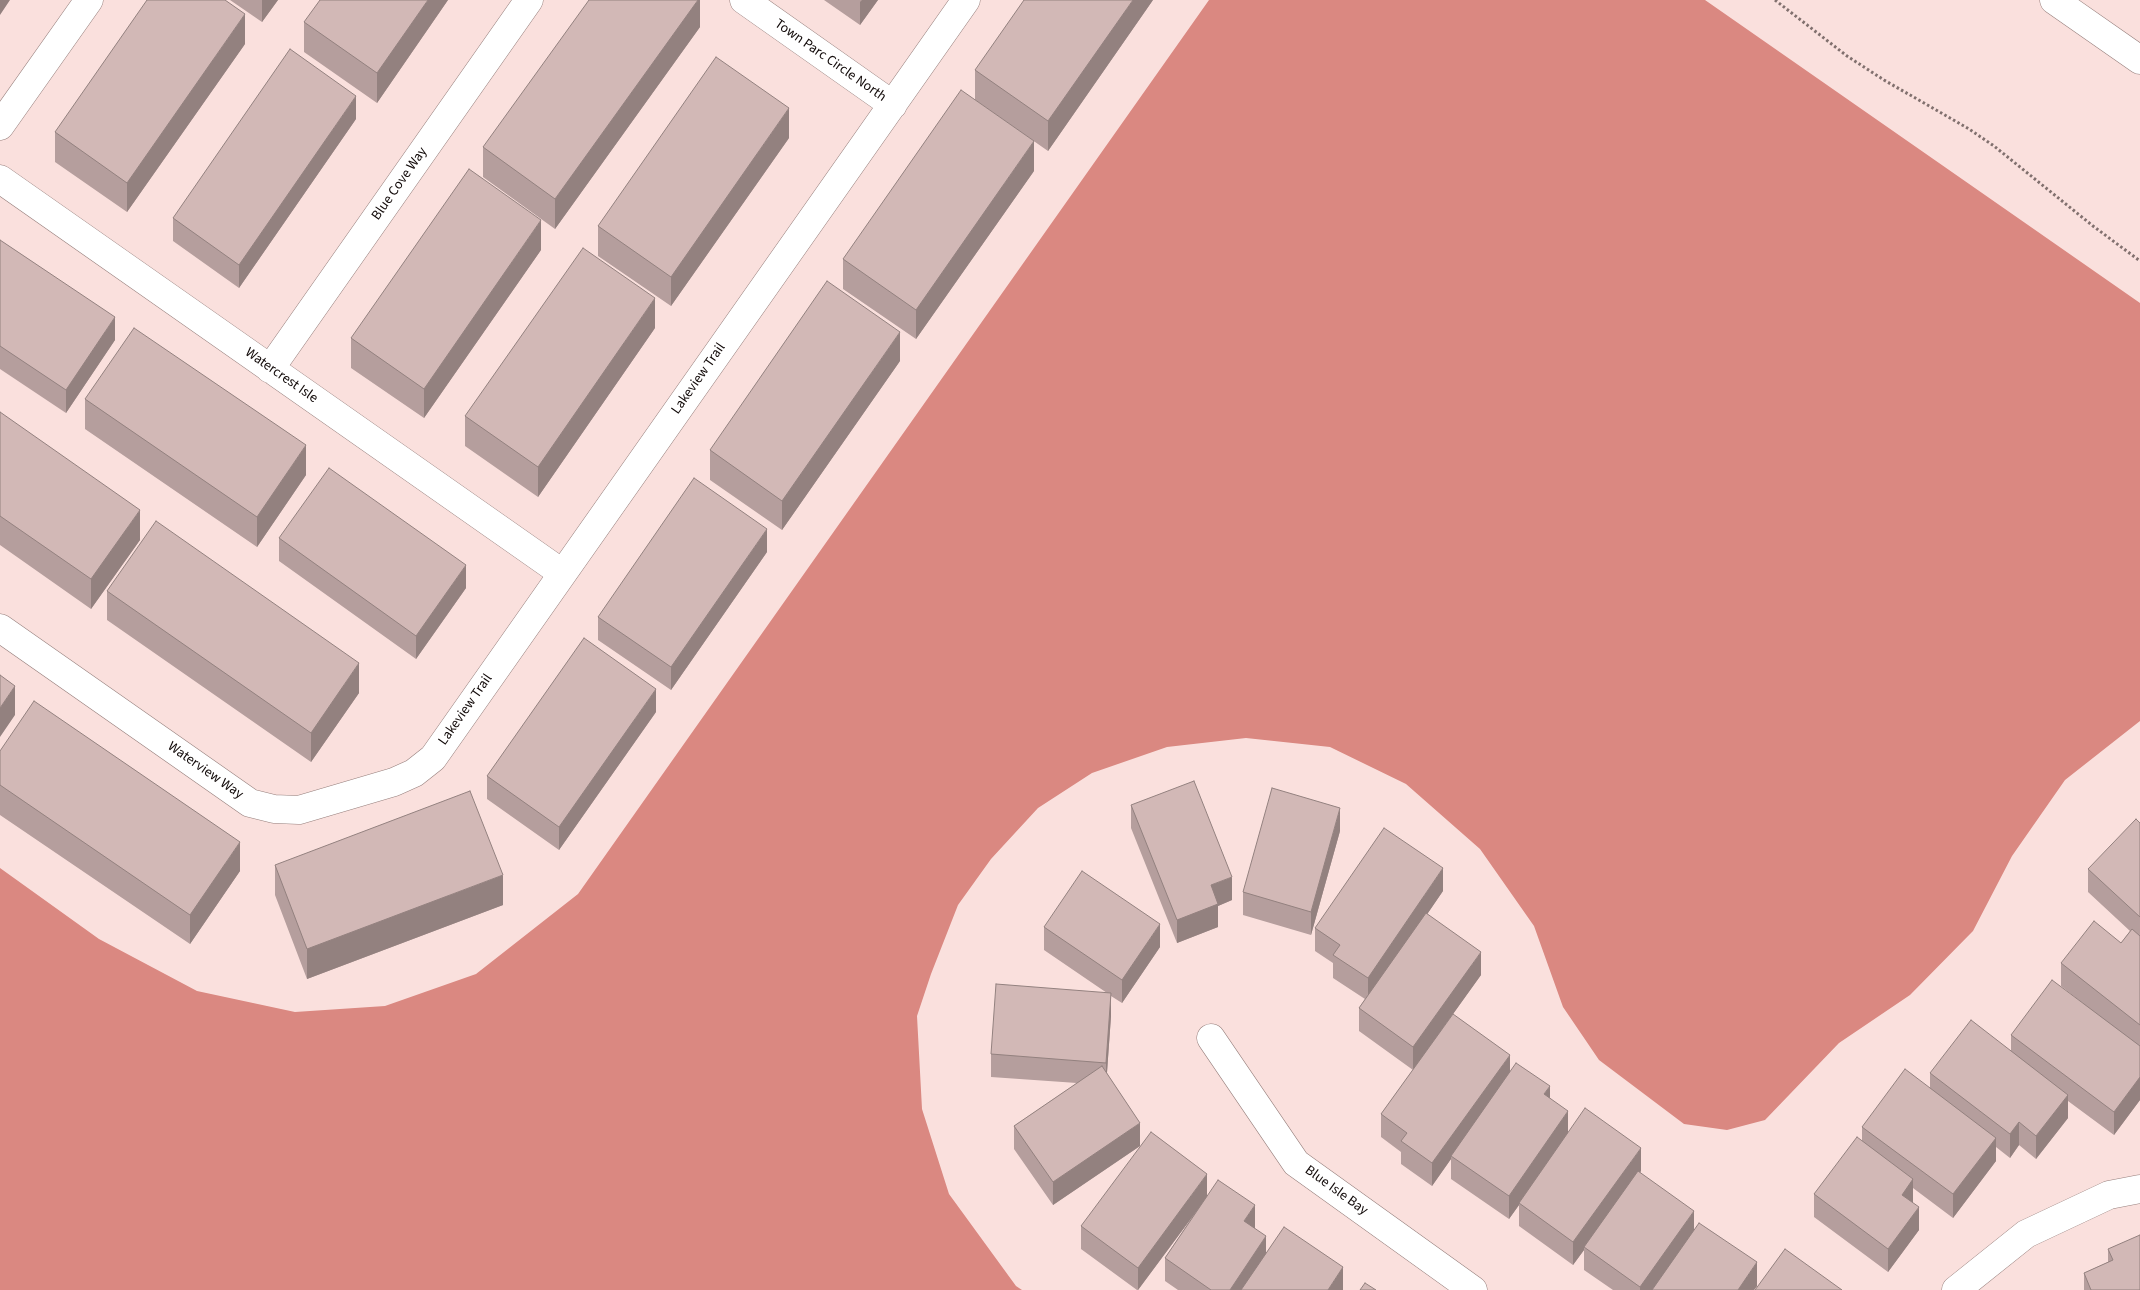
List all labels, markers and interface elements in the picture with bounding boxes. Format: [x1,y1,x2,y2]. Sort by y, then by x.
street label: Town Parc Circle North [771,16,889,106]
street label: Blue Cove Way [369,144,431,224]
street label: Lakeview Trail [668,340,730,418]
street label: Watercrest Isle [241,345,321,407]
street label: Lakeview Trail [435,671,497,749]
street label: Waterview Way [164,739,246,803]
street label: Blue Isle Bay [1301,1163,1371,1219]

